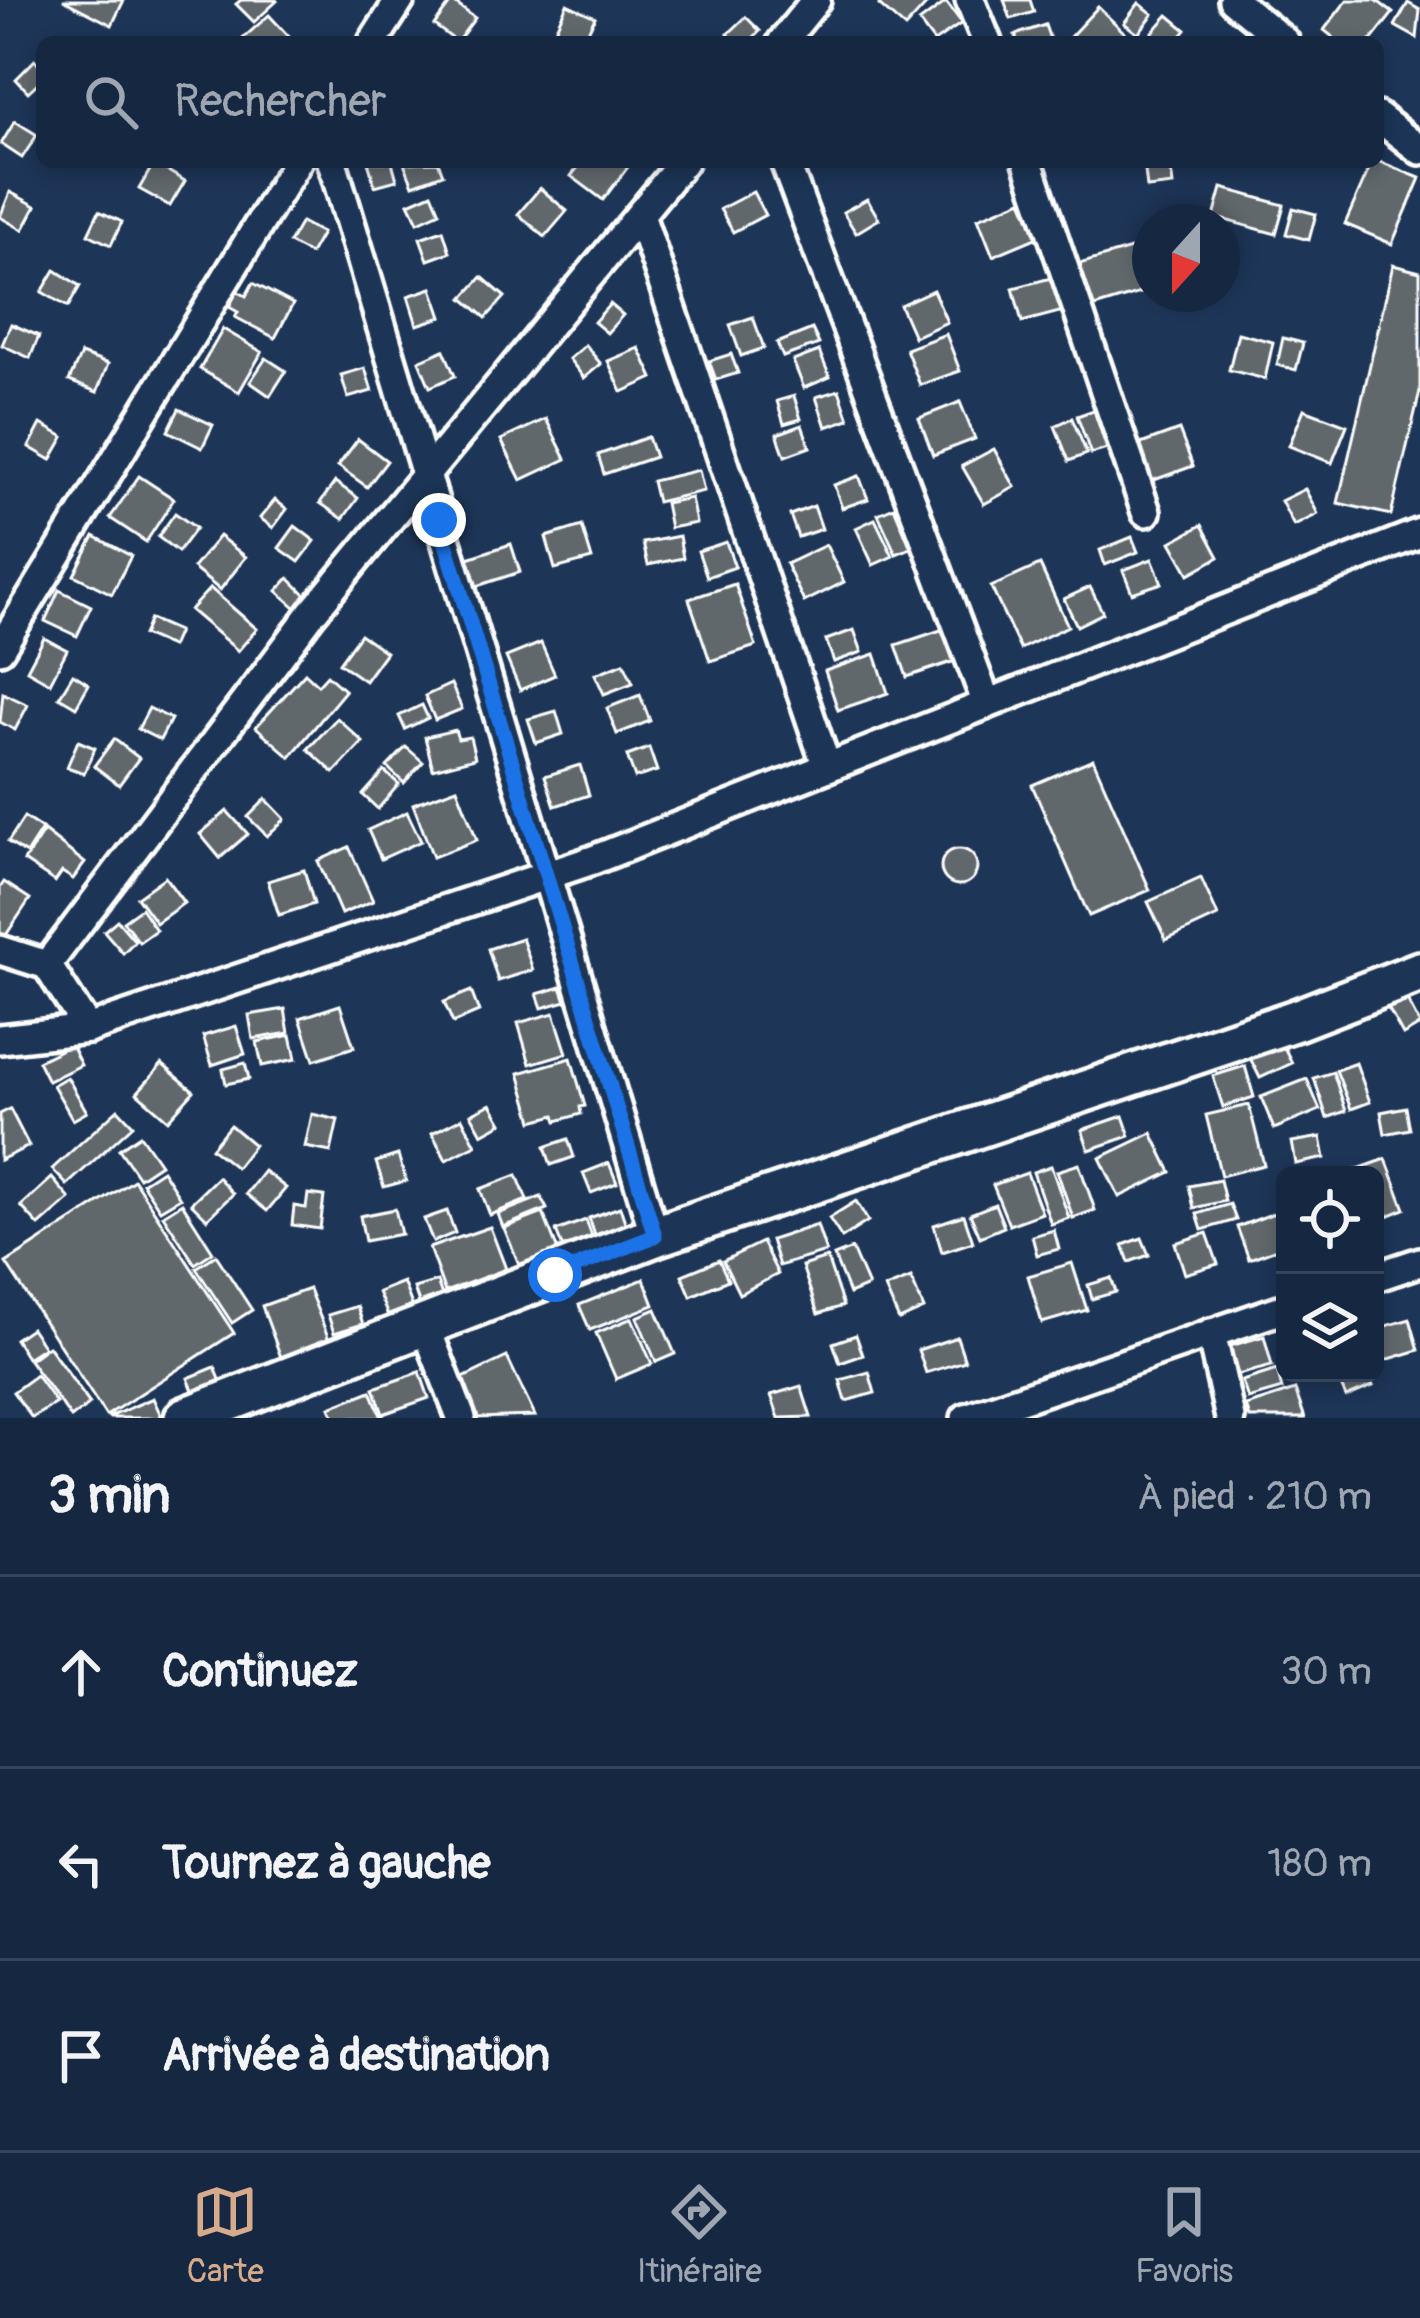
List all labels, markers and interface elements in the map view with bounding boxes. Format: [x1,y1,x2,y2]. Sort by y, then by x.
search box [36,36,1384,168]
icon: search [78,69,144,135]
text: Rechercher [174,74,387,130]
north arrow [1132,204,1240,312]
route end [412,493,466,547]
map controls [1276,1166,1384,1382]
button: locate [1276,1166,1384,1274]
route start [528,1248,582,1302]
button: layers [1276,1274,1384,1382]
text: 3 min [48,1464,170,1528]
text: À pied · 210 m [1137,1472,1372,1521]
icon: ahead [48,1639,114,1705]
text: Continuez [162,1644,358,1700]
text: 30 m [1281,1647,1372,1696]
icon: left [48,1831,114,1897]
text: Tournez à gauche [162,1836,490,1892]
text: 180 m [1267,1839,1372,1888]
icon: arrive [48,2023,114,2089]
text: Arrivée à destination [162,2028,550,2084]
tab: Carte [187,2179,264,2292]
tab: Itinéraire [637,2179,762,2292]
tab: Favoris [1135,2179,1233,2292]

